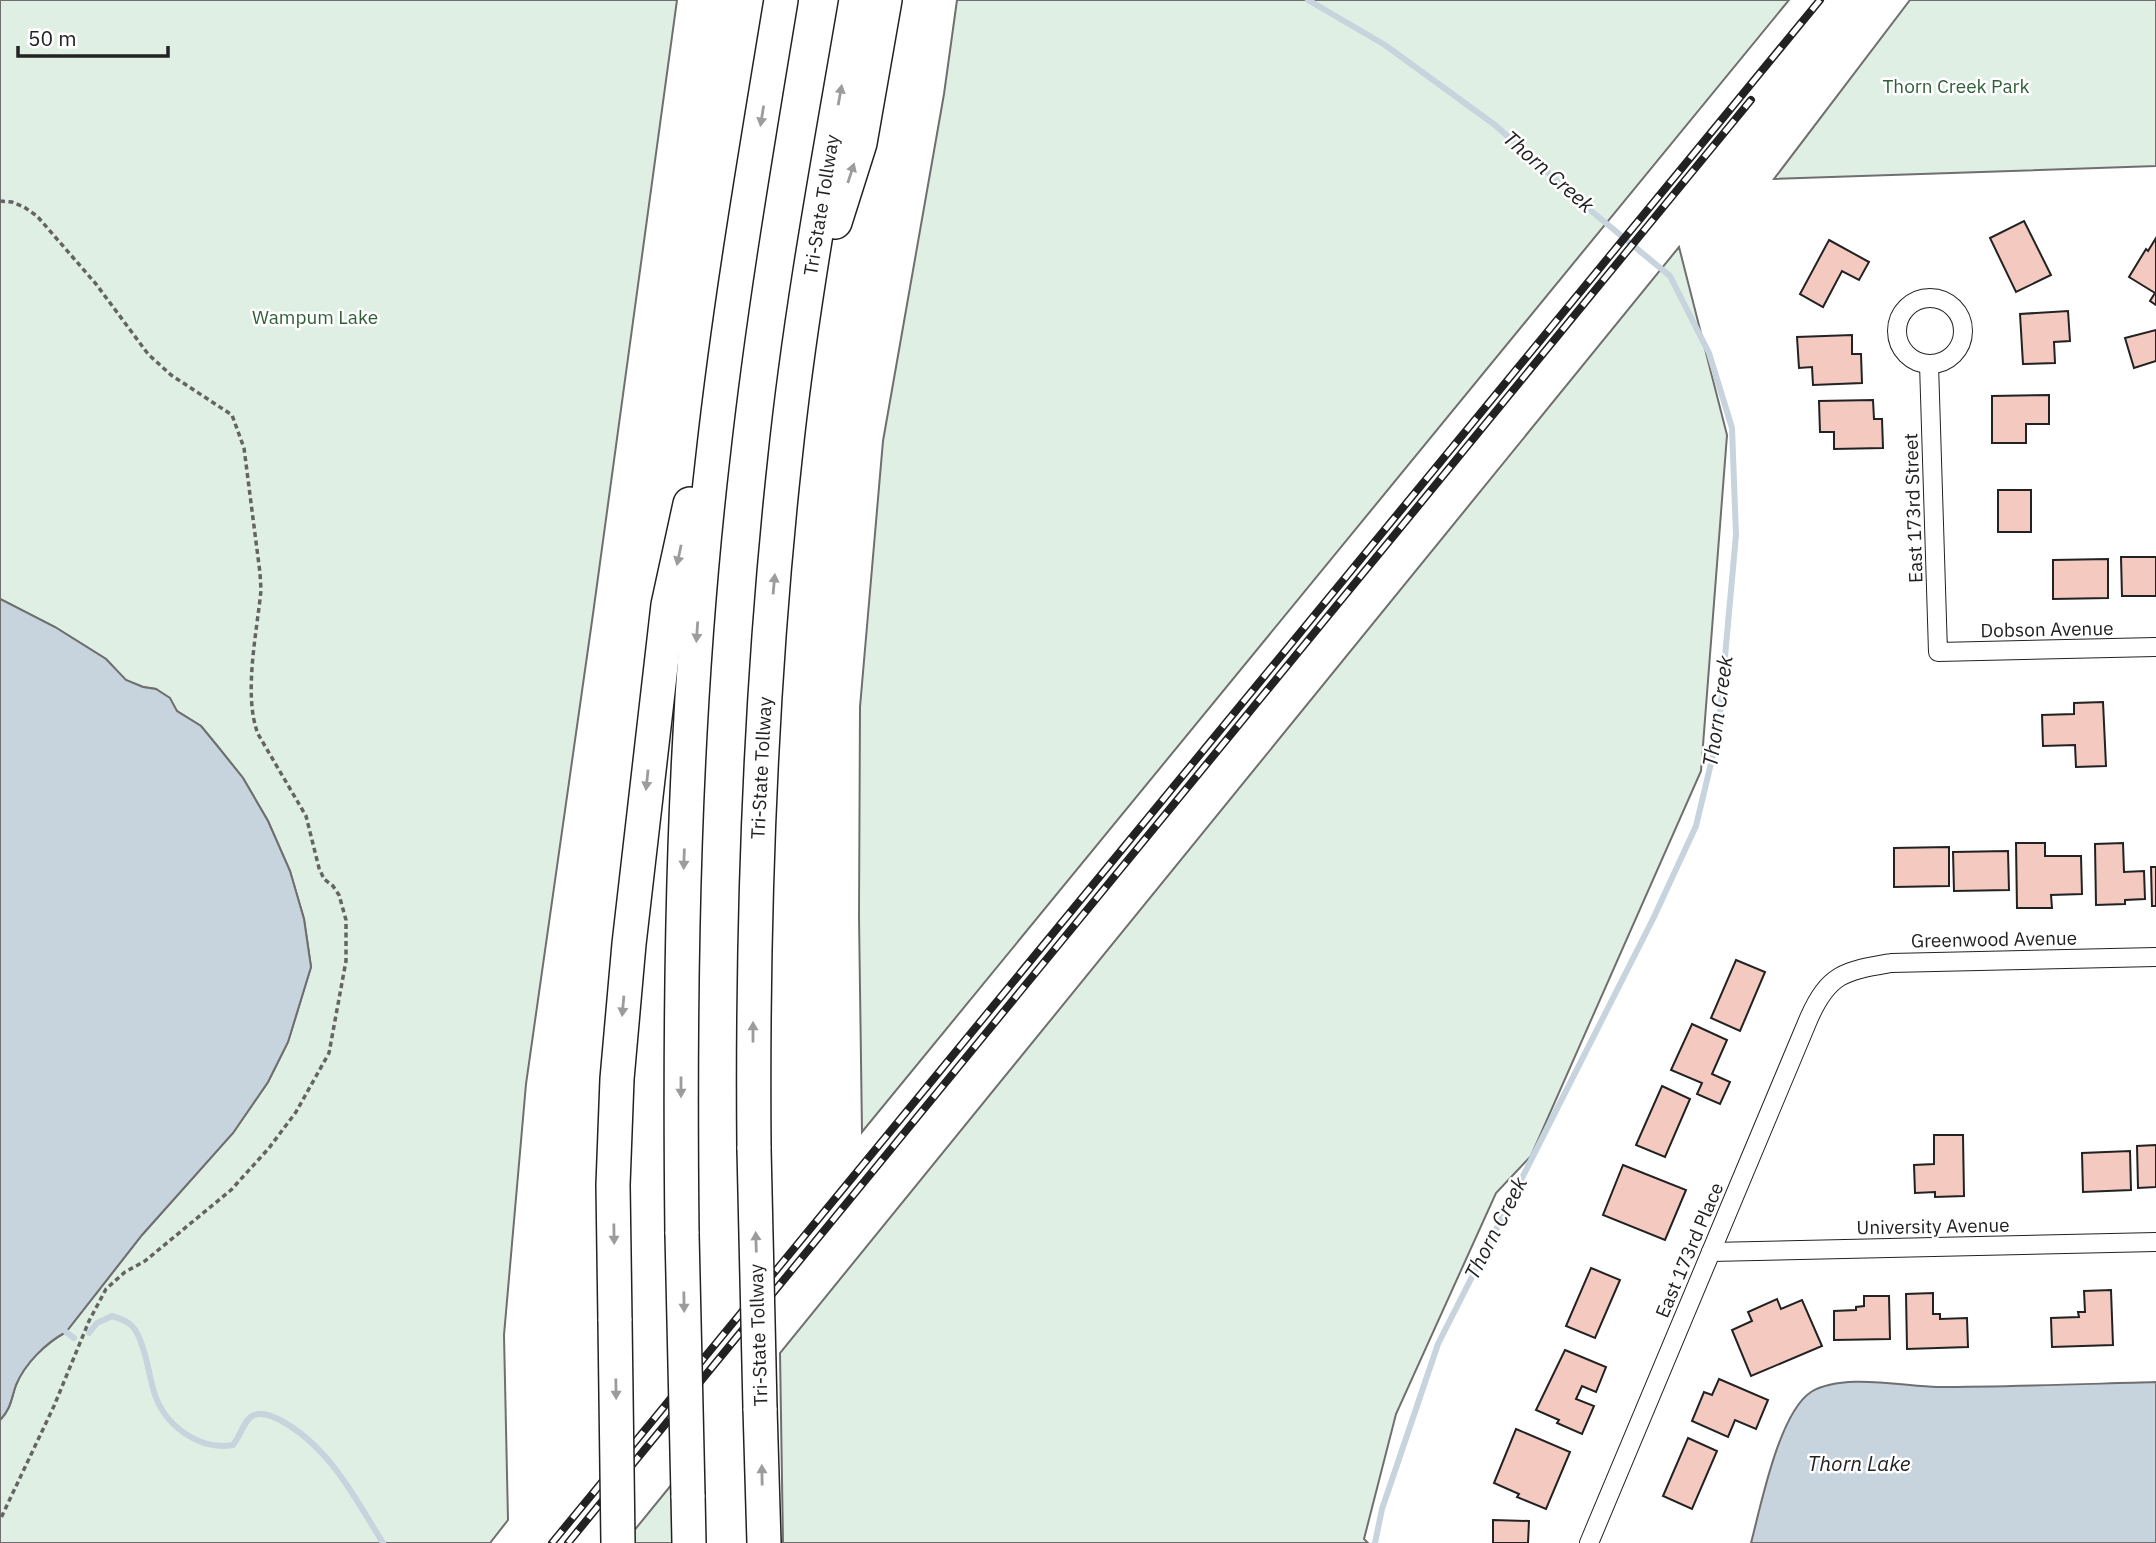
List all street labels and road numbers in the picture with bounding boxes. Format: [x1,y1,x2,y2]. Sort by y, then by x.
street label: Tri-State Tollway [798,132,844,277]
street label: East 173rd Street [1898,433,1928,583]
street label: Dobson Avenue [1980,616,2114,642]
street label: Tri-State Tollway [745,696,777,840]
street label: Greenwood Avenue [1911,926,2077,952]
street label: East 173rd Place [1650,1179,1728,1321]
street label: University Avenue [1856,1213,2010,1239]
street label: Tri-State Tollway [743,1263,772,1407]

